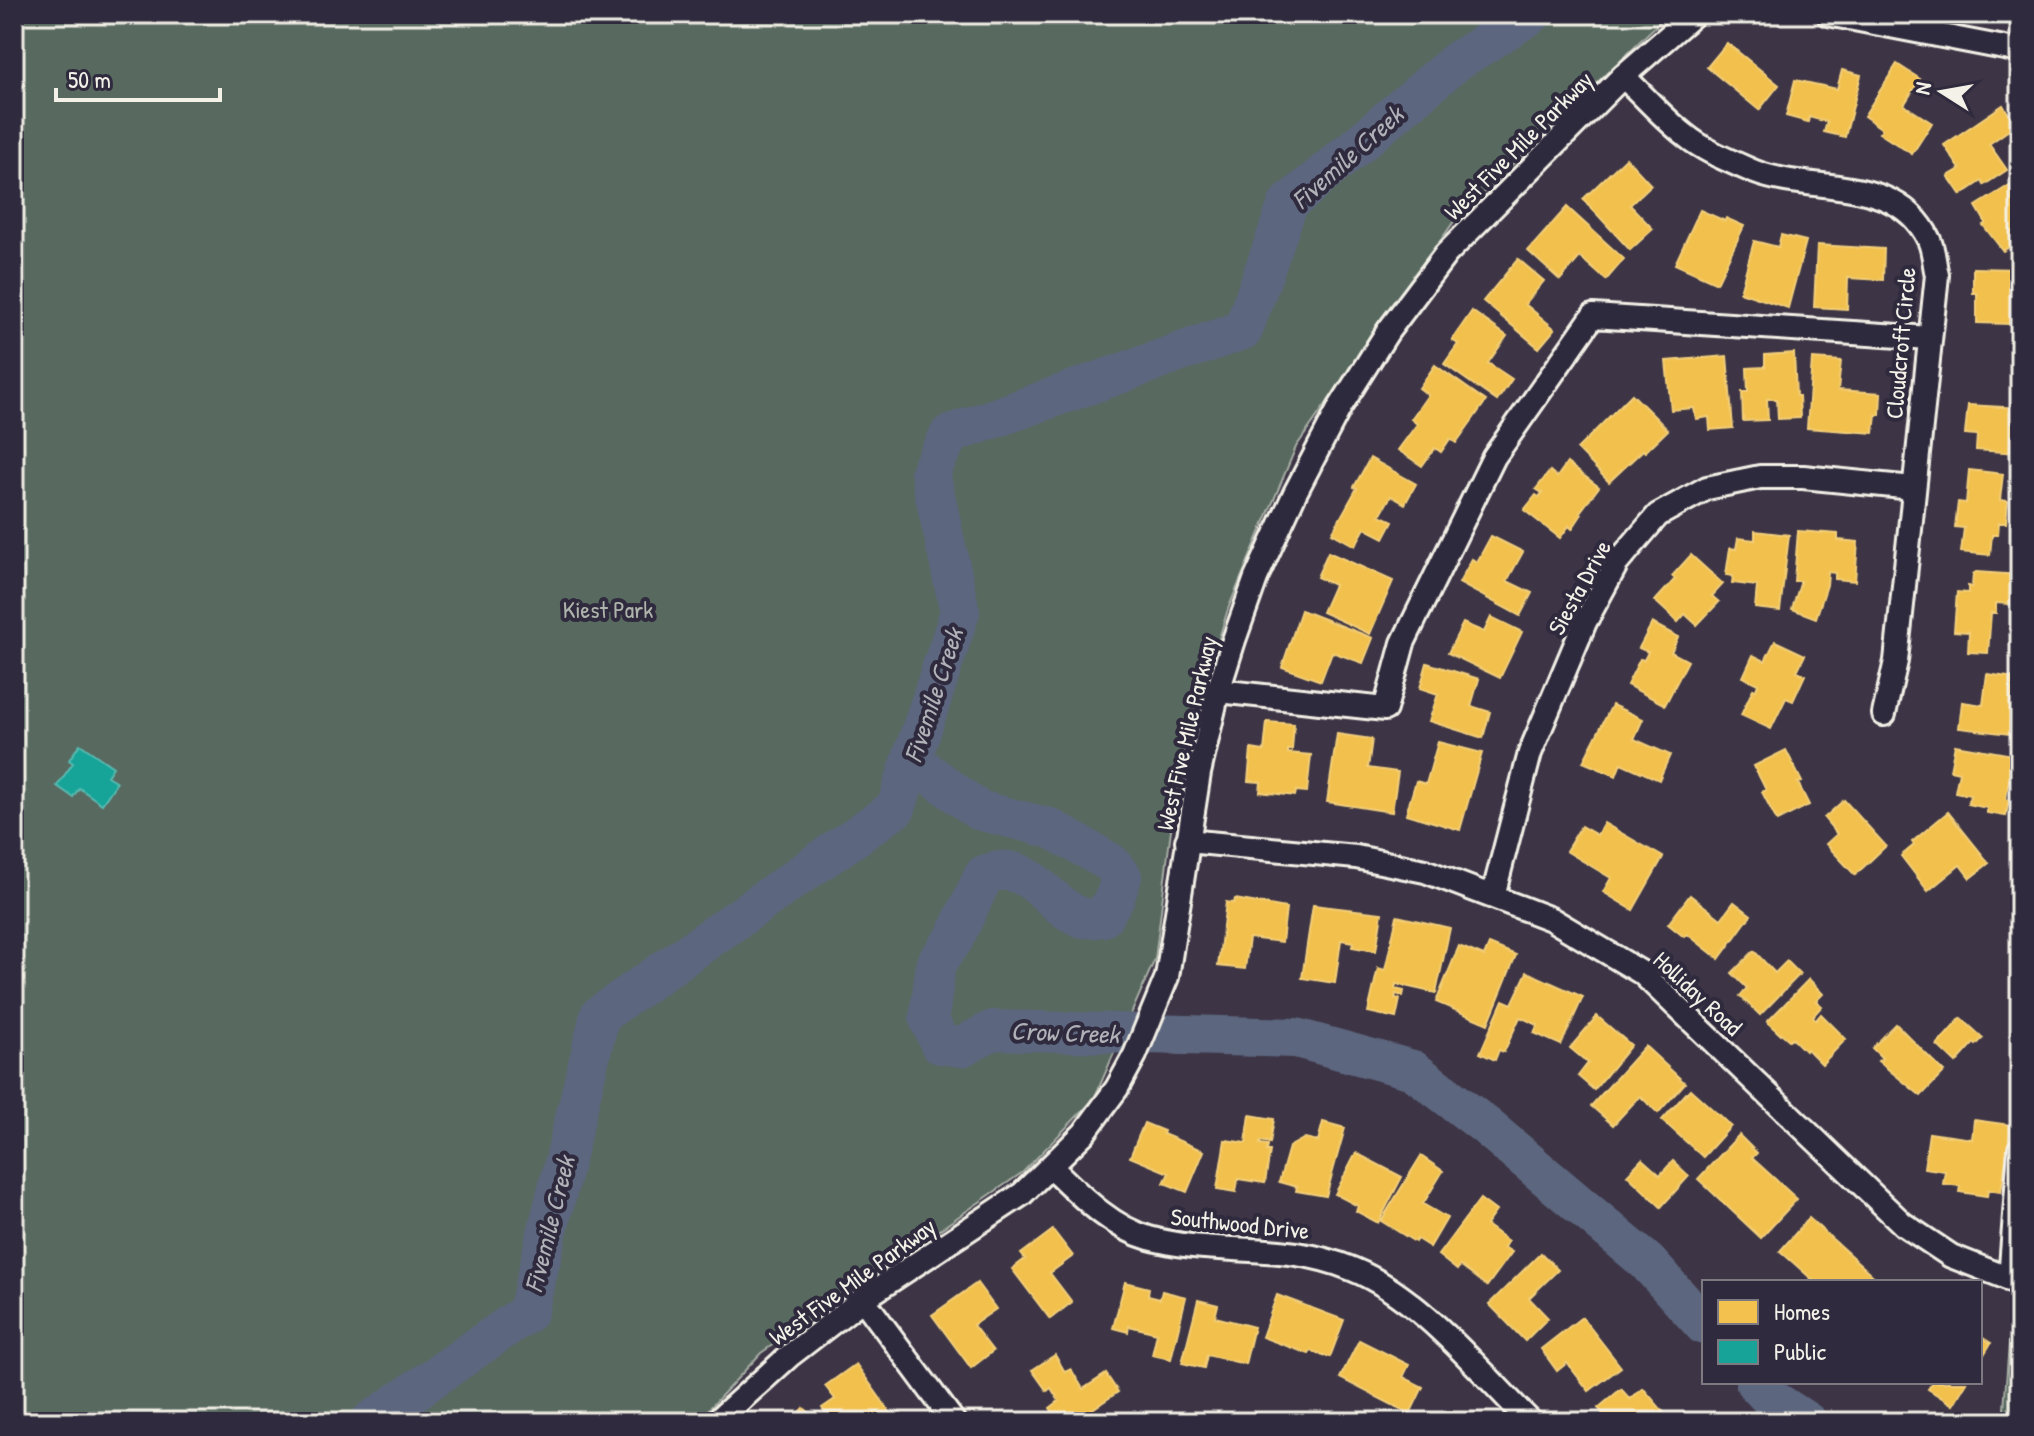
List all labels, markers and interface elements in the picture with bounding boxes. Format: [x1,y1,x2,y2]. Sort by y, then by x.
scale bar [56,52,220,102]
north arrow [1902,52,1982,132]
text: 50 m [68,63,111,95]
street label: West Five Mile Parkway [1437,64,1599,226]
text: N [1907,79,1938,97]
water label: Fivemile Creek [1284,96,1412,216]
street label: Cloudcroft Circle [1877,266,1923,420]
street label: Siesta Drive [1540,534,1618,640]
park label: Kiest Park [563,593,653,625]
water label: Fivemile Creek [895,621,972,766]
street label: West Five Mile Parkway [1148,633,1224,833]
street label: Holliday Road [1647,944,1749,1042]
water label: Crow Creek [1010,1013,1122,1051]
water label: Fivemile Creek [515,1150,583,1296]
street label: Southwood Drive [1169,1200,1311,1246]
street label: West Five Mile Parkway [762,1210,942,1352]
legend [1702,1280,1982,1384]
text: Homes [1774,1295,1830,1327]
text: Public [1774,1335,1827,1367]

